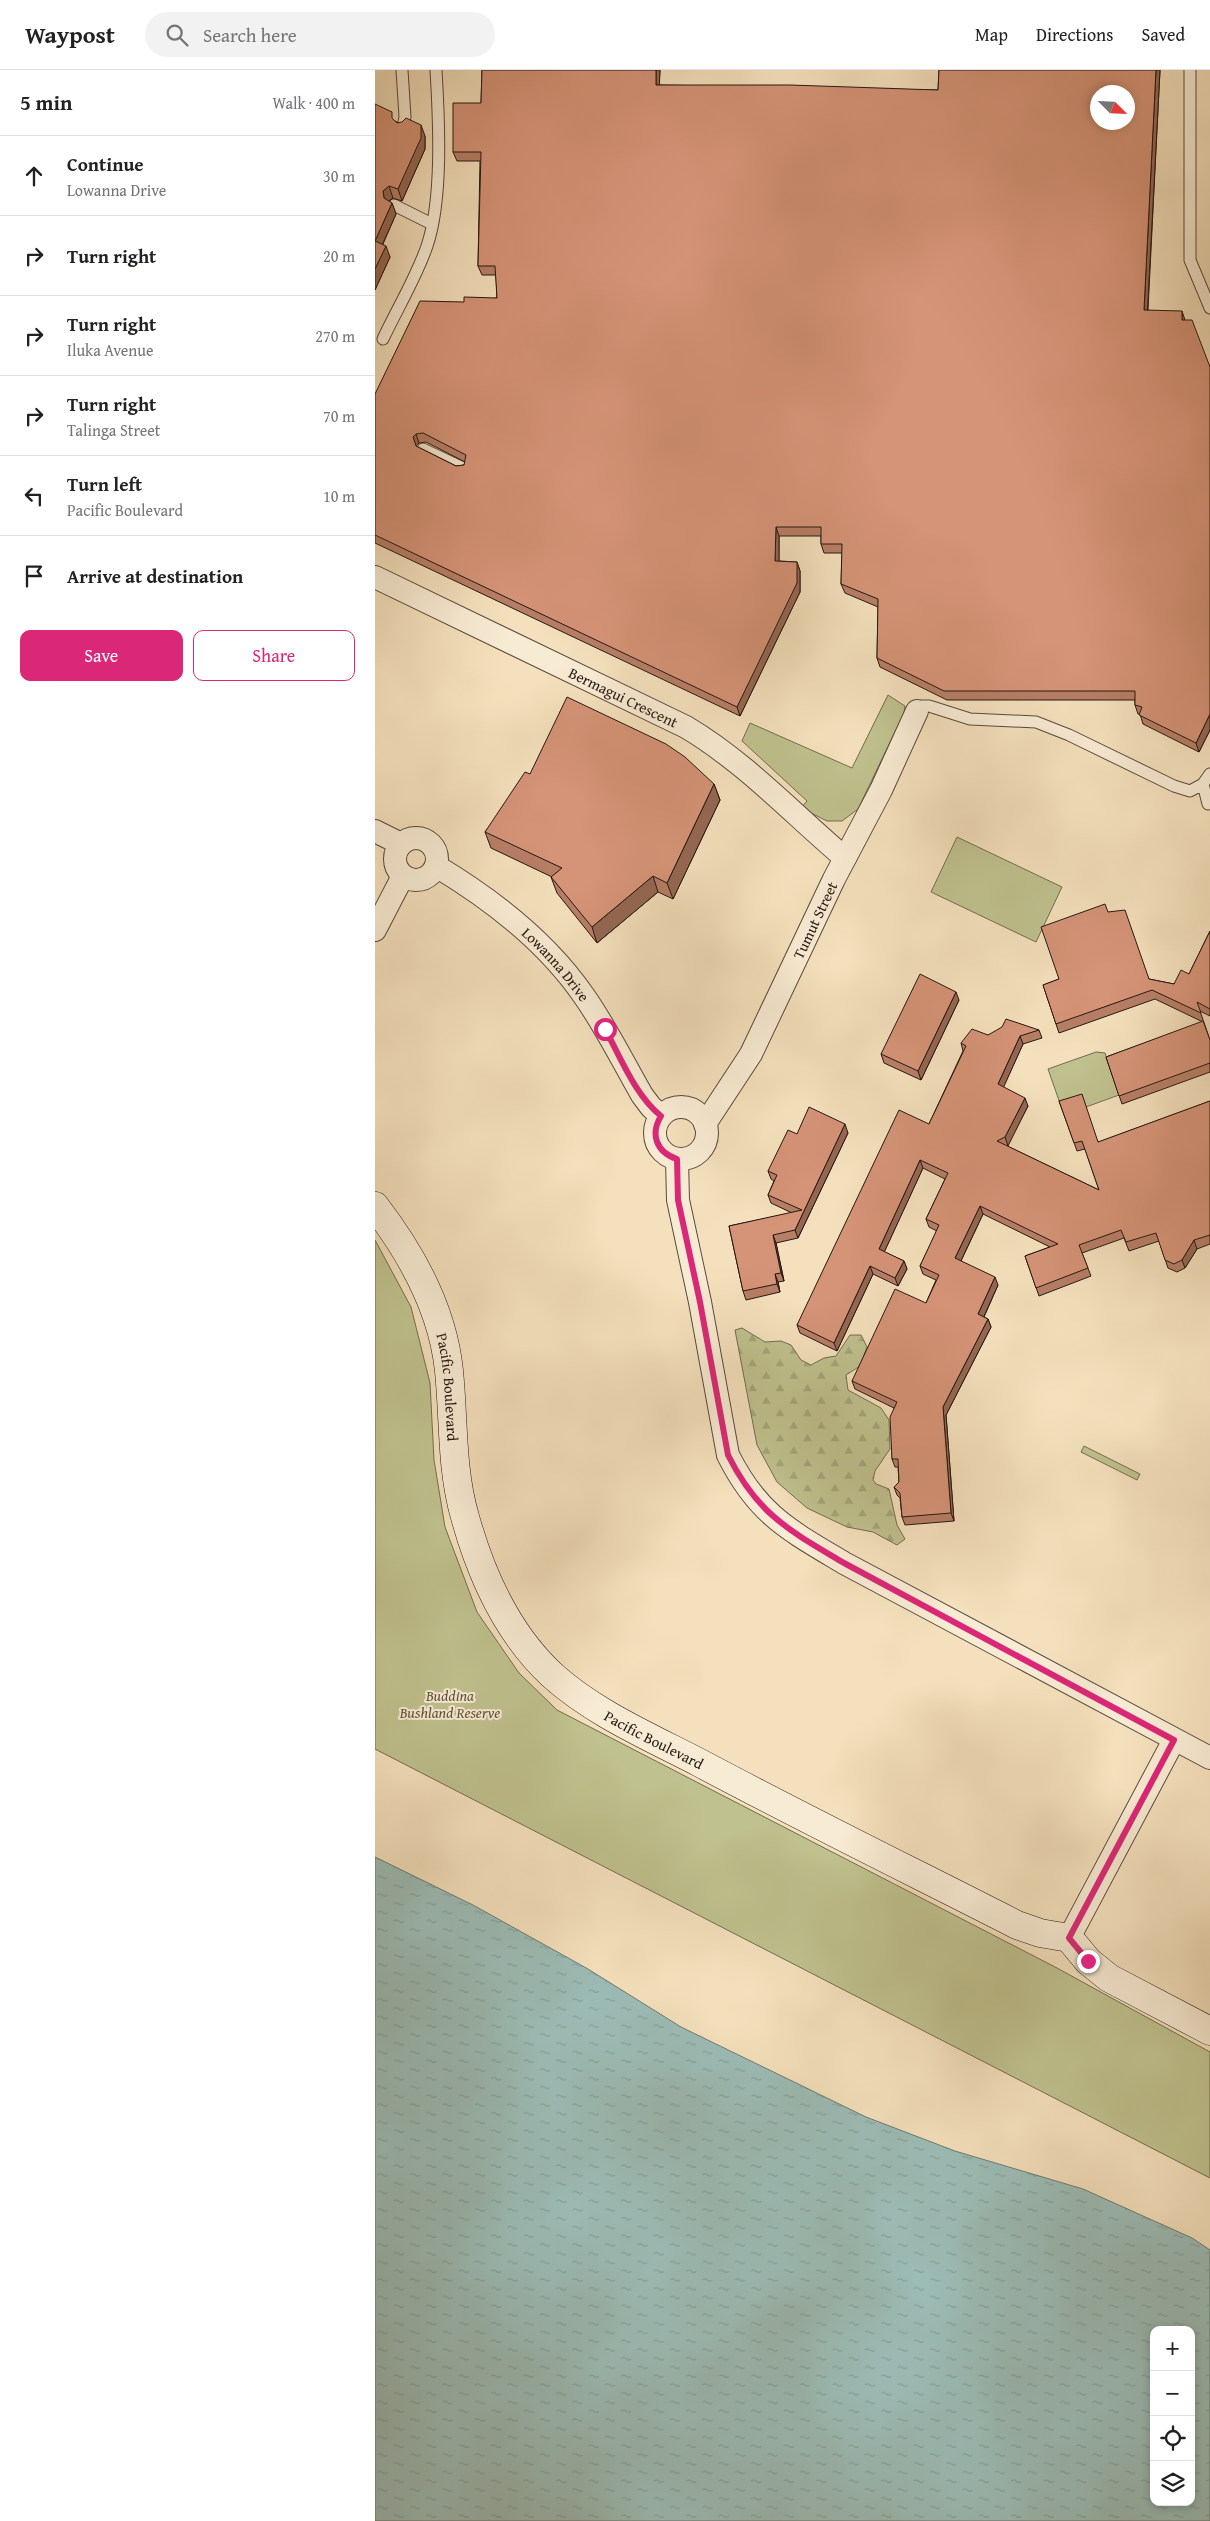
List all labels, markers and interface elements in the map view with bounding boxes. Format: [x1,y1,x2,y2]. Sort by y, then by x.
search box [145,12,495,57]
text: Waypost [25,17,115,52]
icon: search [163,21,191,49]
text: Search here [203,21,297,49]
text: Map [975,21,1008,48]
text: Directions [1036,21,1113,48]
text: Saved [1141,21,1185,48]
north arrow [1090,85,1135,130]
text: 5 min [20,87,72,118]
text: Walk · 400 m [272,91,355,115]
text: Continue [67,150,144,178]
icon: ahead [20,162,48,190]
text: 30 m [323,164,355,188]
text: Lowanna Drive [67,178,166,202]
icon: right [20,242,48,270]
text: Turn right [67,242,156,270]
text: 20 m [323,244,355,268]
text: Turn right [67,310,156,338]
icon: right [20,322,48,350]
text: 270 m [315,324,355,348]
text: Iluka Avenue [67,338,153,362]
text: Turn right [67,390,156,418]
icon: right [20,402,48,430]
text: 70 m [323,404,355,428]
text: Talinga Street [67,418,160,442]
text: Turn left [67,470,142,498]
icon: left [20,482,48,510]
text: 10 m [323,484,355,508]
text: Pacific Boulevard [67,498,183,522]
icon: arrive [20,562,48,590]
text: Arrive at destination [67,562,243,590]
button: Save [20,630,183,681]
button: Share [193,630,355,681]
street label: Bermagui Crescent [566,662,682,732]
street label: Tumut Street [787,877,842,962]
street label: Lowanna Drive [518,922,595,1005]
route start [594,1018,617,1041]
street label: Pacific Boulevard [432,1331,464,1442]
park label: Buddina Bushland Reserve [399,1685,500,1723]
street label: Pacific Boulevard [601,1705,707,1774]
route end [1077,1950,1100,1973]
map controls [1150,2326,1195,2506]
button: + [1150,2326,1195,2371]
button: − [1150,2371,1195,2416]
button: locate [1150,2416,1195,2461]
button: layers [1150,2461,1195,2506]

